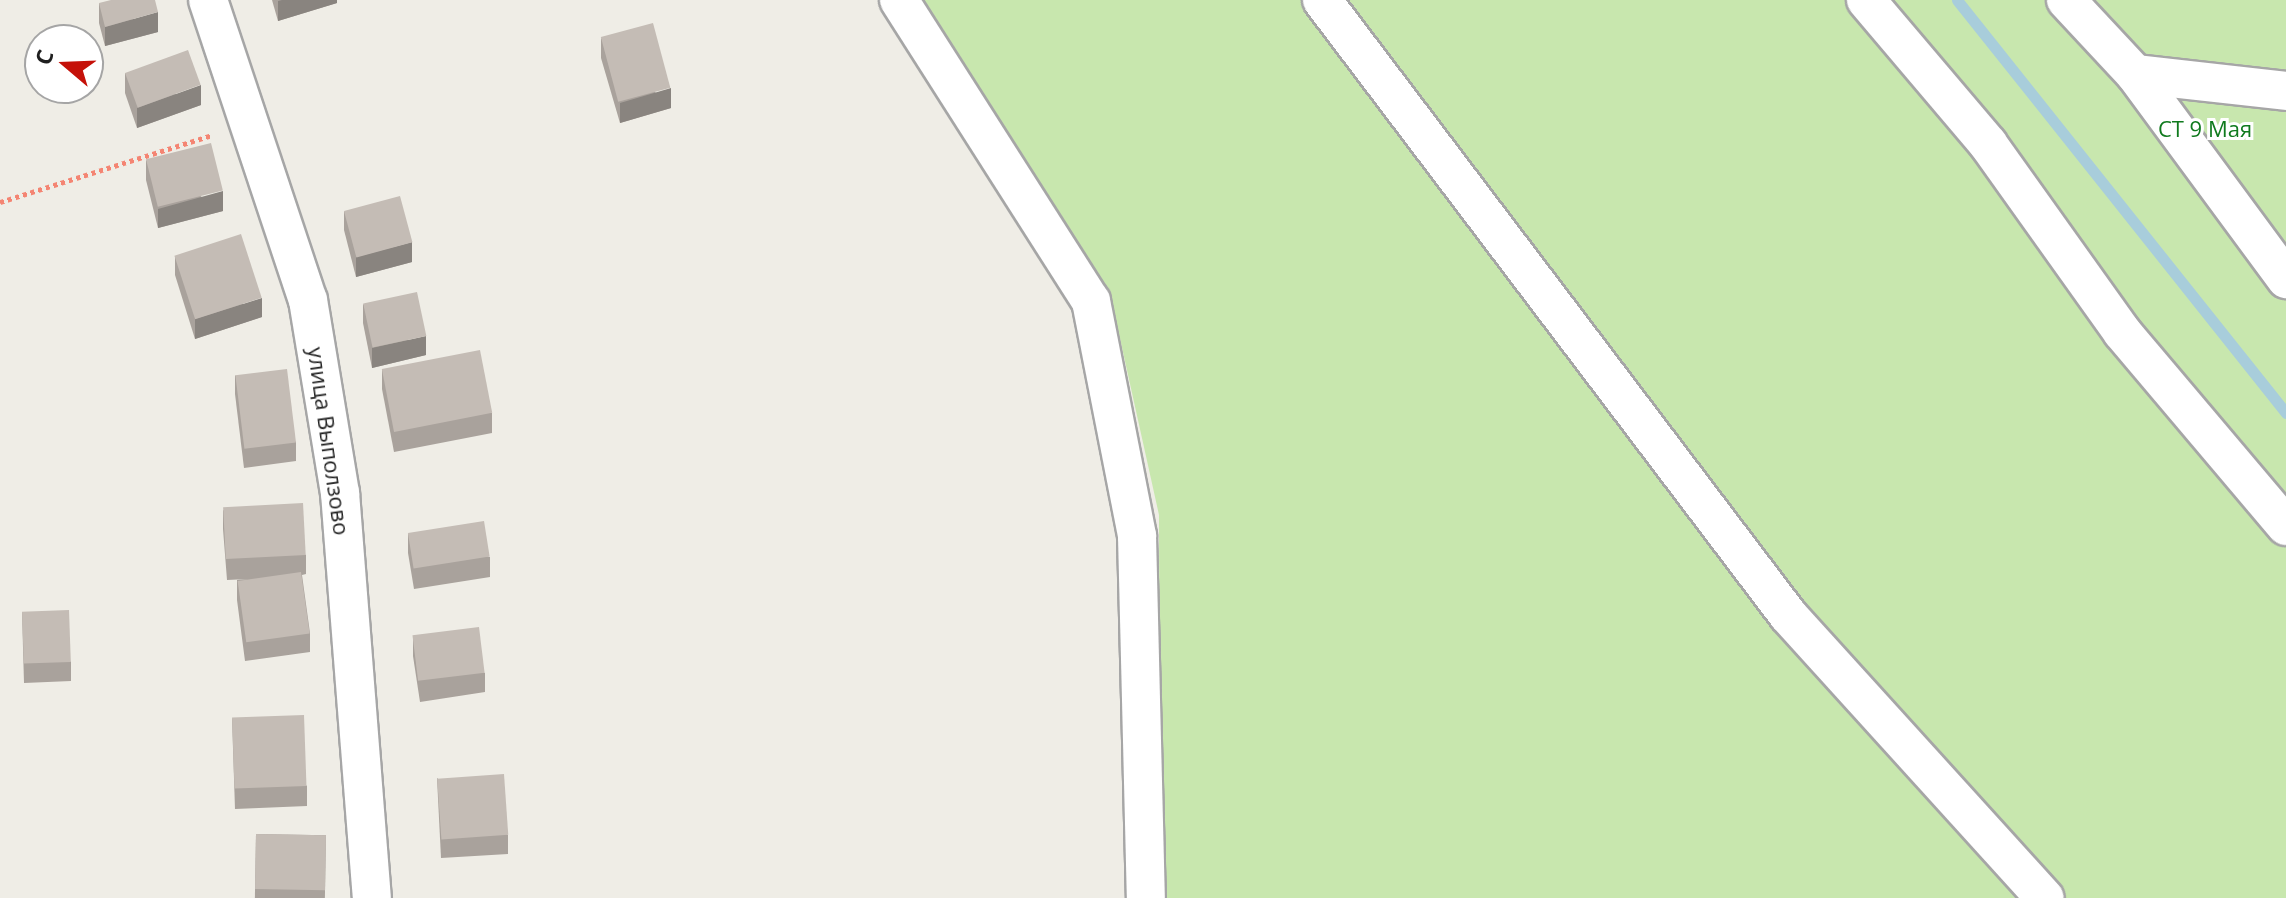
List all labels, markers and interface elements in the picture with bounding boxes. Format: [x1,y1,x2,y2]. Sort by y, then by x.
north arrow [24,24,104,104]
text: С [27,45,60,68]
park label: СТ 9 Мая [2158,116,2252,142]
street label: улица Выползово [303,345,355,537]

